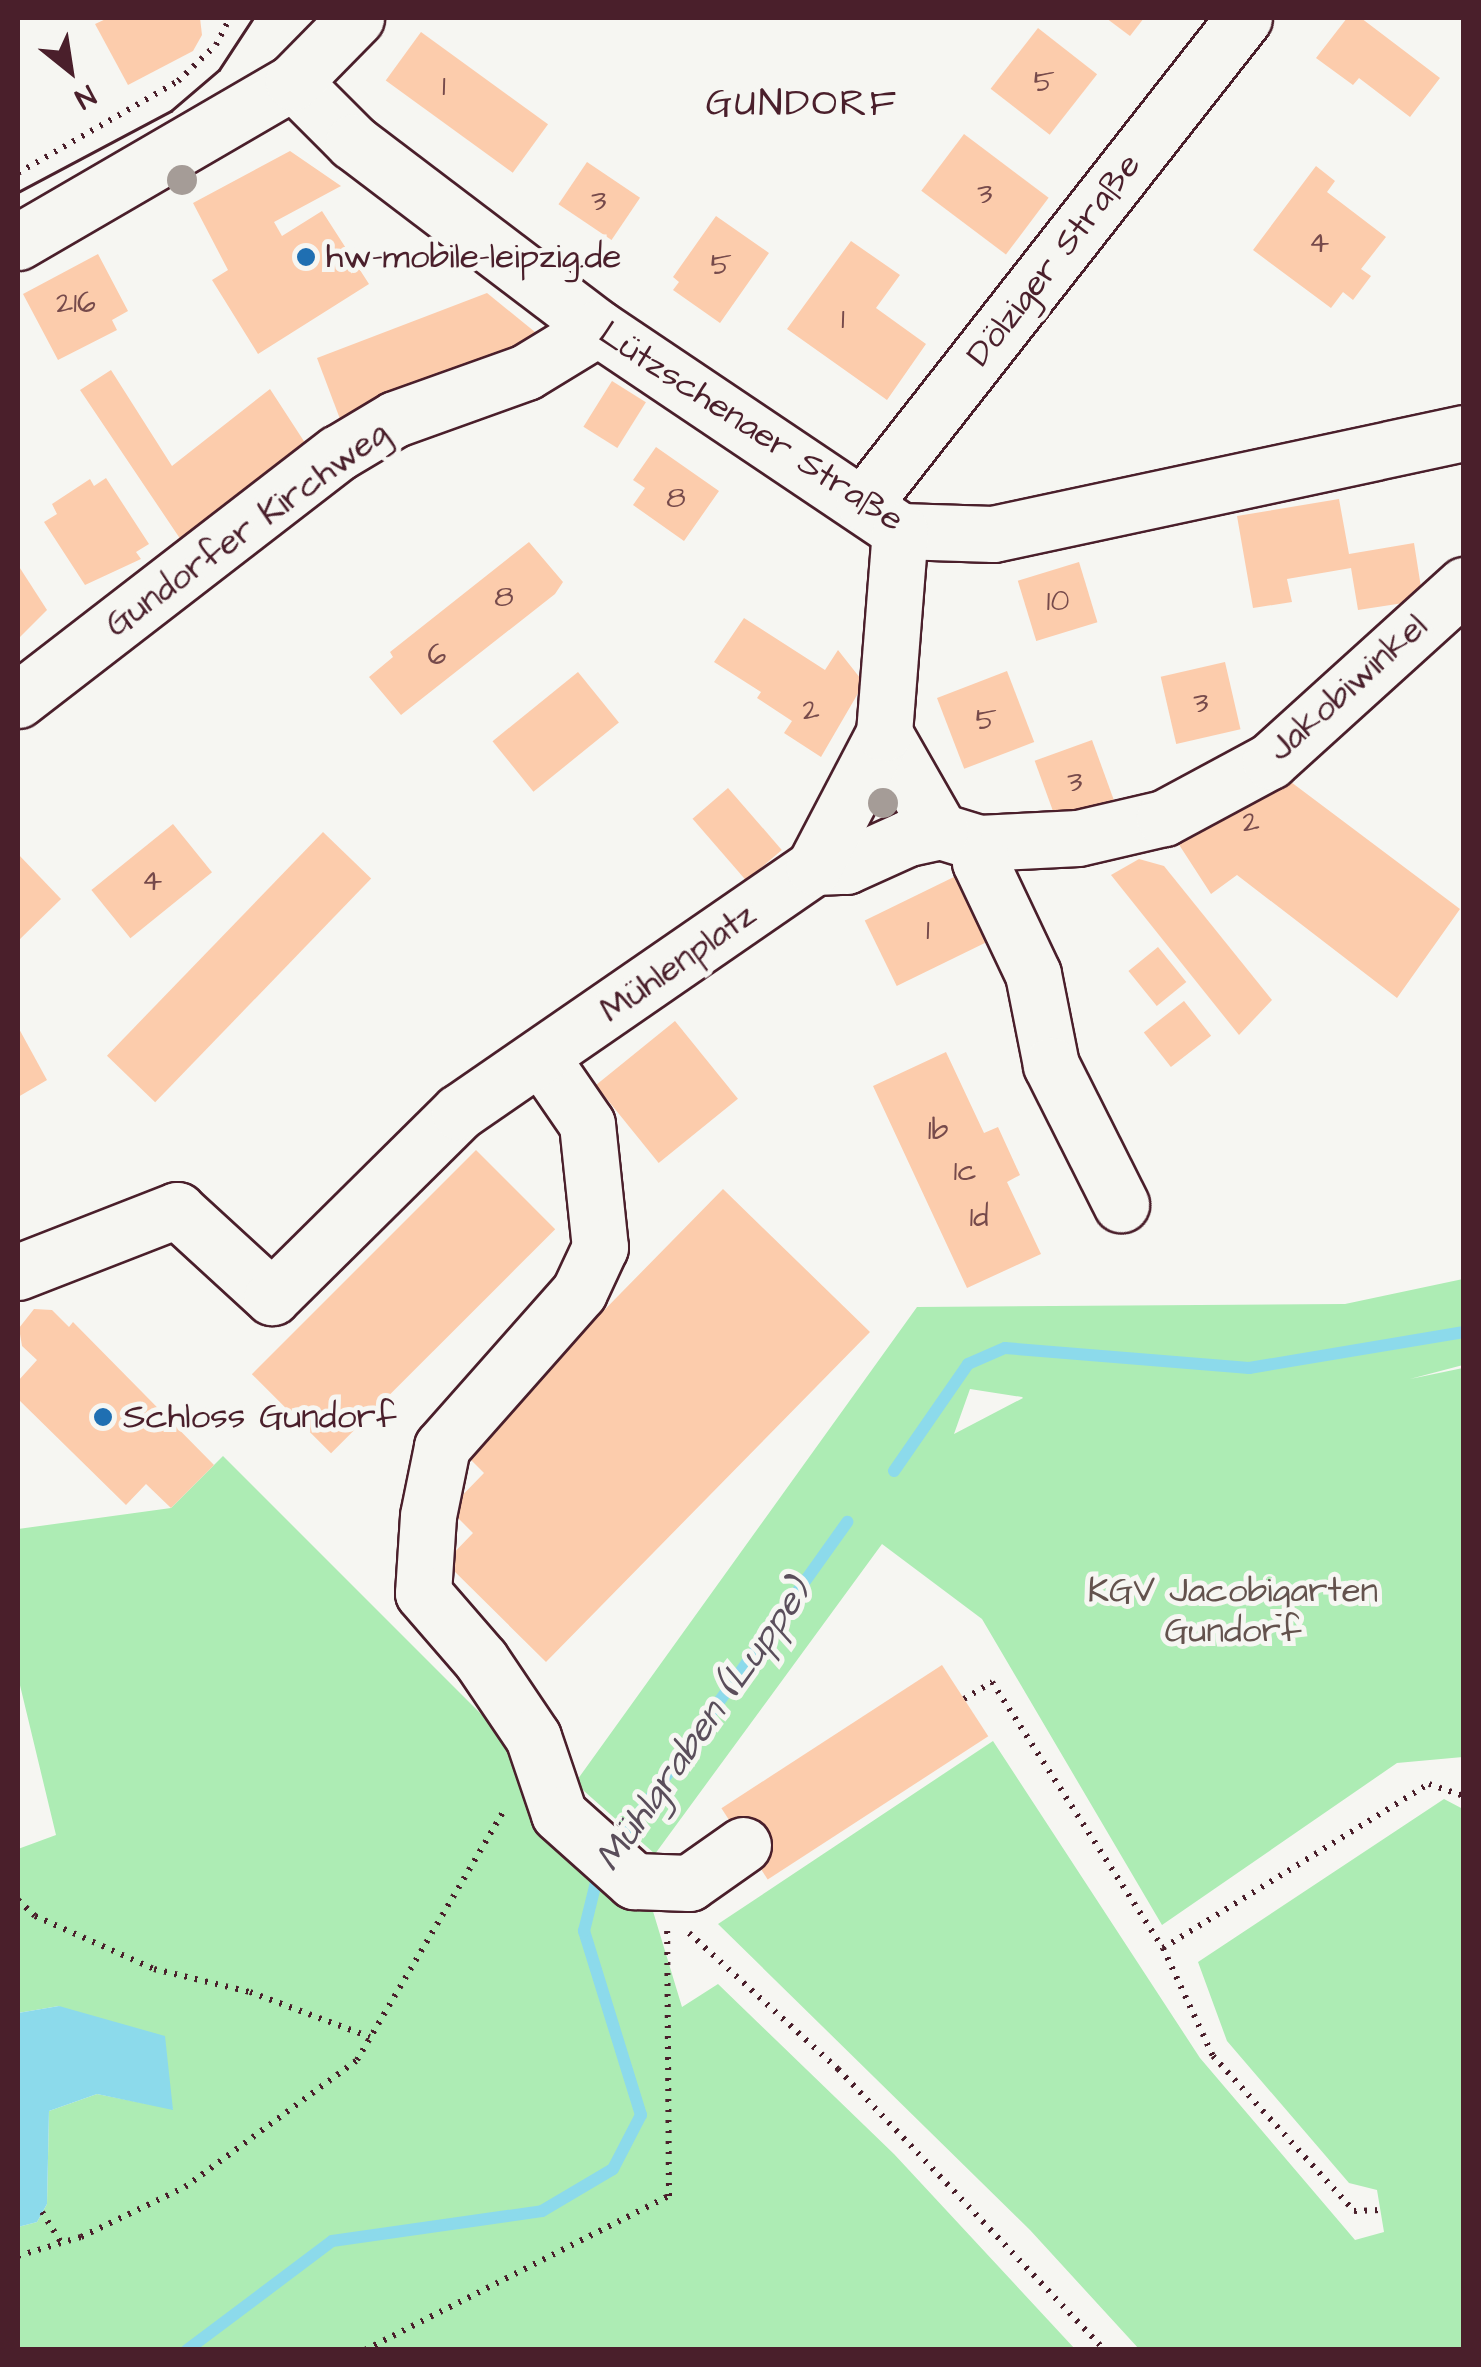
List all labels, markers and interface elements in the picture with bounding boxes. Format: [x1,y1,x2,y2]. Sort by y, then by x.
north arrow [20,20,120,120]
house number: 5 [1033,64,1055,100]
house number: 1 [442,68,446,104]
text: N [68,75,103,118]
district label: GUNDORF [706,82,898,128]
street label: Dölziger Straße [958,145,1150,375]
house number: 3 [977,176,993,212]
house number: 3 [591,183,607,219]
house number: 4 [1309,225,1329,261]
place label: hw-mobile-leipzig.de [326,236,621,278]
marker: hw-mobile-leipzig.de [295,246,317,268]
house number: 5 [710,247,732,283]
house number: 216 [56,285,96,321]
house number: 1 [841,301,845,337]
street label: Lützschenaer Straße [591,313,911,541]
street label: Gundorfer Kirchweg [97,412,397,646]
house number: 8 [666,480,686,516]
house number: 8 [494,579,514,615]
house number: 10 [1047,583,1069,619]
street label: Jakobiwinkel [1260,606,1436,770]
house number: 6 [428,637,446,673]
house number: 3 [1193,685,1209,721]
house number: 2 [802,692,820,728]
house number: 5 [975,702,997,738]
house number: 3 [1067,764,1083,800]
house number: 2 [1242,804,1260,840]
house number: 4 [142,863,162,899]
street label: Mühlenplatz [592,894,764,1032]
house number: 1 [926,912,930,948]
house number: 1b [928,1112,948,1148]
house number: 1c [954,1153,976,1189]
house number: 1d [969,1199,989,1235]
place label: Schloss Gundorf [123,1396,397,1438]
marker: Schloss Gundorf [92,1406,114,1428]
park label: KGV Jacobigarten Gundorf [1088,1570,1378,1652]
water label: Mühlgraben (Luppe) [586,1572,822,1880]

